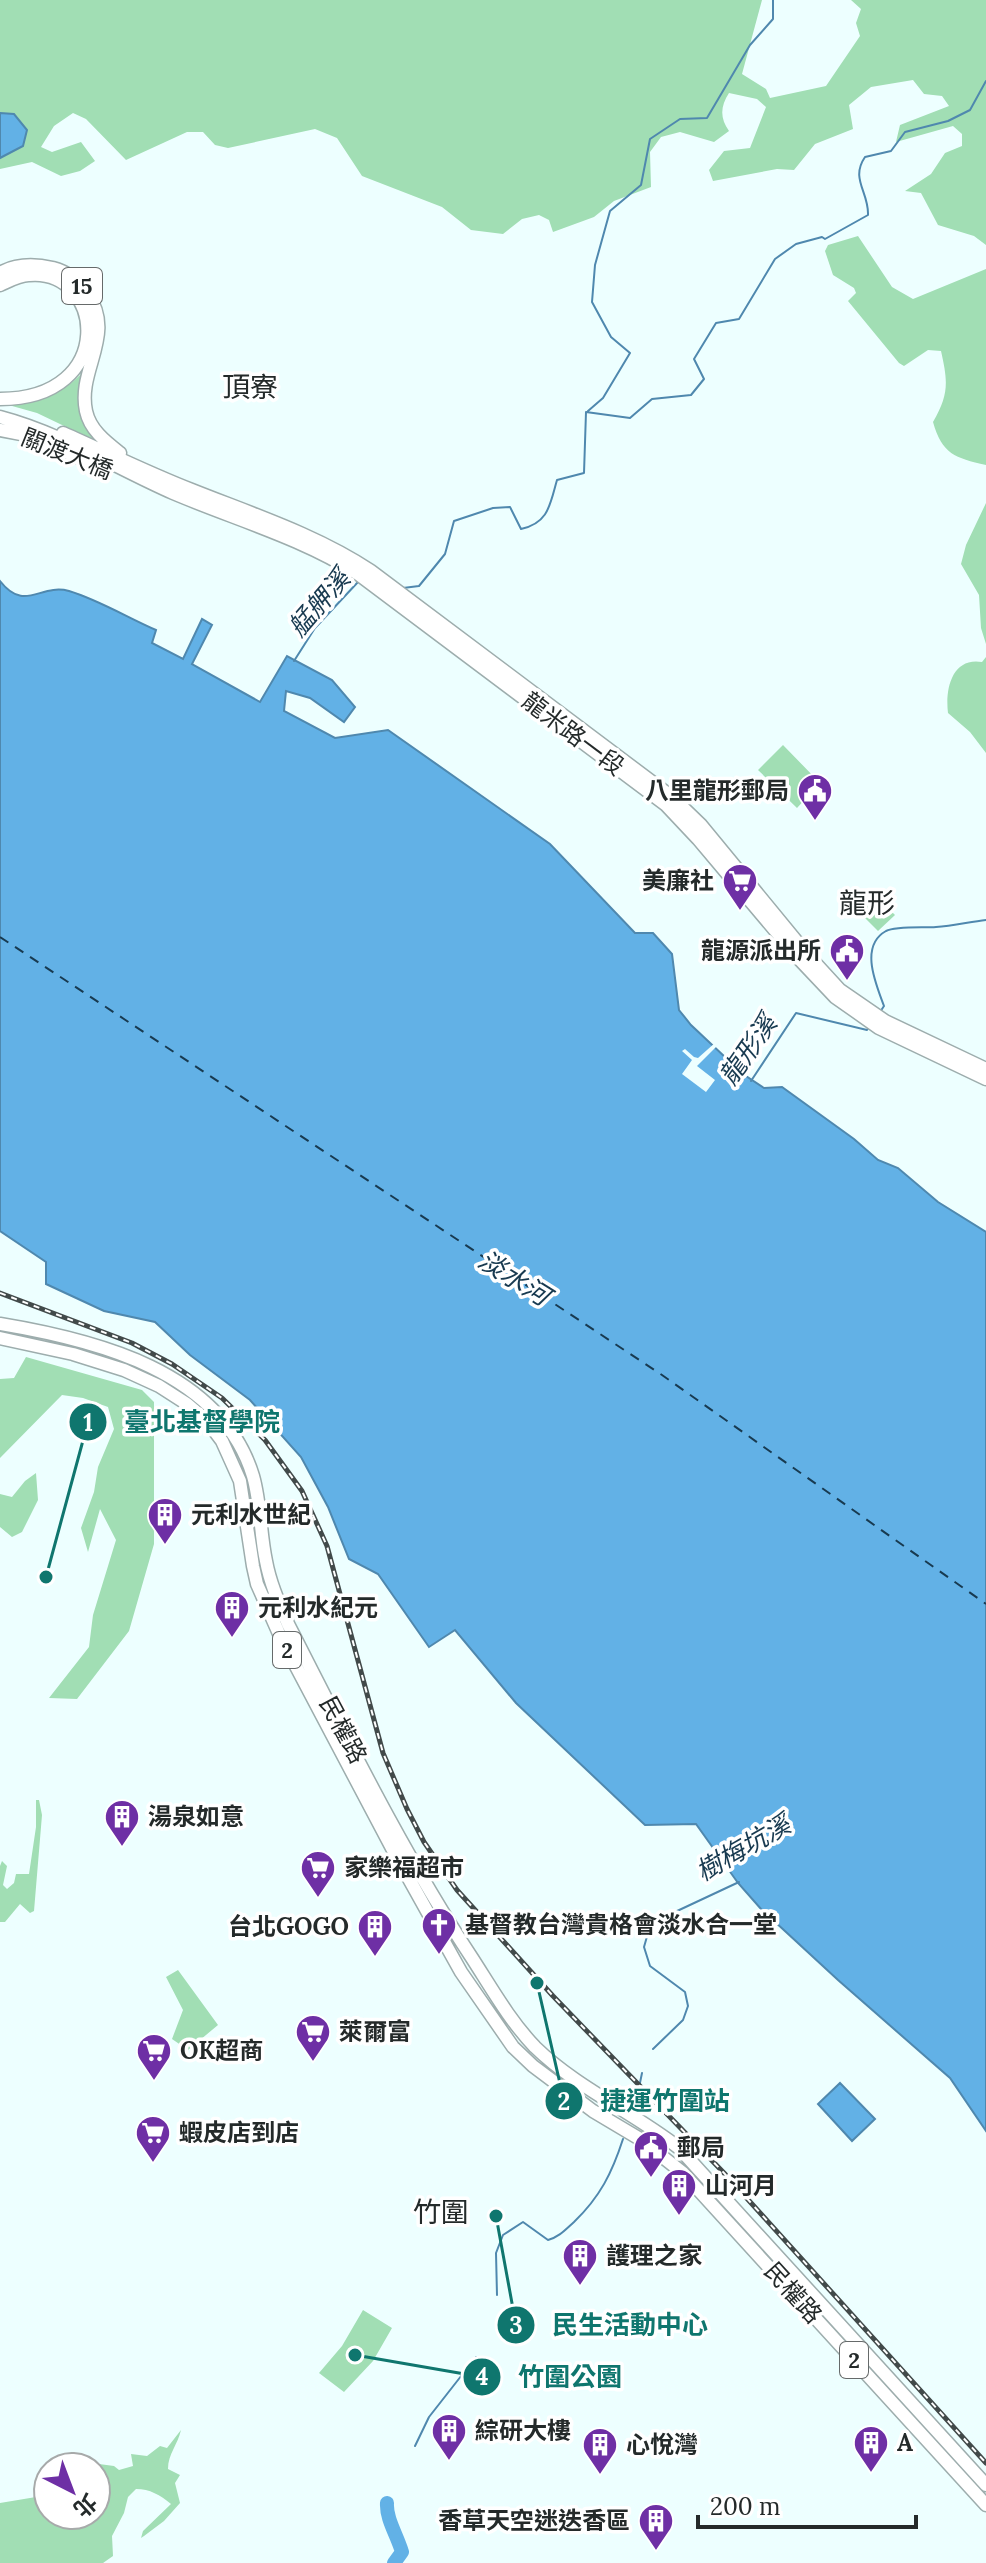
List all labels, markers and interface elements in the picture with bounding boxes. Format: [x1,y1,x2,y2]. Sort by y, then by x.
road number: 15 [62,268,102,304]
district label: 頂寮 [222,369,278,405]
street label: 關渡大橋 [17,421,117,486]
water label: 艋舺溪 [281,559,359,643]
street label: 龍米路一段 [516,685,631,782]
public building icon: 八里龍形郵局 [796,772,834,822]
place label: 八里龍形郵局 [645,775,789,806]
supermarket icon: 美廉社 [721,862,759,912]
place label: 美廉社 [642,865,714,896]
district label: 龍形 [839,885,895,921]
public building icon: 龍源派出所 [828,932,866,982]
place label: 龍源派出所 [701,935,821,966]
water label: 龍形溪 [712,1005,786,1091]
water label: 淡水河 [472,1243,560,1315]
callout: 臺北基督學院 [68,1397,296,1447]
text: 臺北基督學院 [124,1405,280,1438]
text: 1 [83,1407,93,1438]
building icon: 元利水世紀 [146,1496,184,1546]
place label: 元利水世紀 [191,1499,311,1530]
building icon: 元利水紀元 [213,1589,251,1639]
place label: 元利水紀元 [258,1592,378,1623]
road number: 2 [273,1632,301,1668]
street label: 民權路 [313,1691,374,1769]
building icon: 湯泉如意 [103,1798,141,1848]
place label: 湯泉如意 [148,1801,244,1832]
water label: 樹梅坑溪 [689,1805,799,1888]
supermarket icon: 家樂福超市 [299,1849,337,1899]
place label: 家樂福超市 [344,1852,464,1883]
church icon: 基督教台灣貴格會淡水合一堂 [420,1906,458,1956]
building icon: 台北GOGO [356,1908,394,1958]
place label: 基督教台灣貴格會淡水合一堂 [465,1909,777,1940]
place label: 台北GOGO [228,1911,349,1942]
supermarket icon: 萊爾富 [294,2013,332,2063]
place label: 萊爾富 [339,2016,411,2047]
supermarket icon: OK超商 [135,2032,173,2082]
place label: OK超商 [180,2035,263,2066]
callout: 捷運竹圍站 [544,2076,746,2126]
text: 捷運竹圍站 [600,2084,730,2117]
text: 2 [558,2086,570,2117]
supermarket icon: 蝦皮店到店 [134,2114,172,2164]
place label: 蝦皮店到店 [179,2117,299,2148]
public building icon: 郵局 [632,2129,670,2179]
place label: 郵局 [677,2132,725,2163]
building icon: 山河月 [660,2167,698,2217]
place label: 山河月 [705,2170,777,2201]
district label: 竹圍 [413,2194,469,2230]
building icon: 護理之家 [561,2237,599,2287]
place label: 護理之家 [606,2240,702,2271]
street label: 民權路 [758,2256,829,2330]
callout: 民生活動中心 [496,2300,724,2350]
text: 民生活動中心 [552,2308,708,2341]
text: 3 [509,2310,523,2341]
road number: 2 [840,2342,868,2378]
callout: 竹圍公園 [462,2352,638,2402]
text: 竹圍公園 [518,2360,622,2393]
text: 4 [475,2361,489,2392]
building icon: 綜研大樓 [430,2412,468,2462]
place label: 綜研大樓 [475,2415,571,2446]
building icon: A [852,2424,890,2474]
building icon: 心悅灣 [581,2426,619,2476]
place label: A [897,2427,913,2458]
place label: 心悅灣 [626,2429,698,2460]
north arrow [32,2451,112,2531]
scale bar [698,2479,916,2529]
text: 北 [68,2488,103,2524]
text: 200 m [710,2491,780,2522]
building icon: 香草天空迷迭香區 [637,2502,675,2552]
place label: 香草天空迷迭香區 [438,2505,630,2536]

